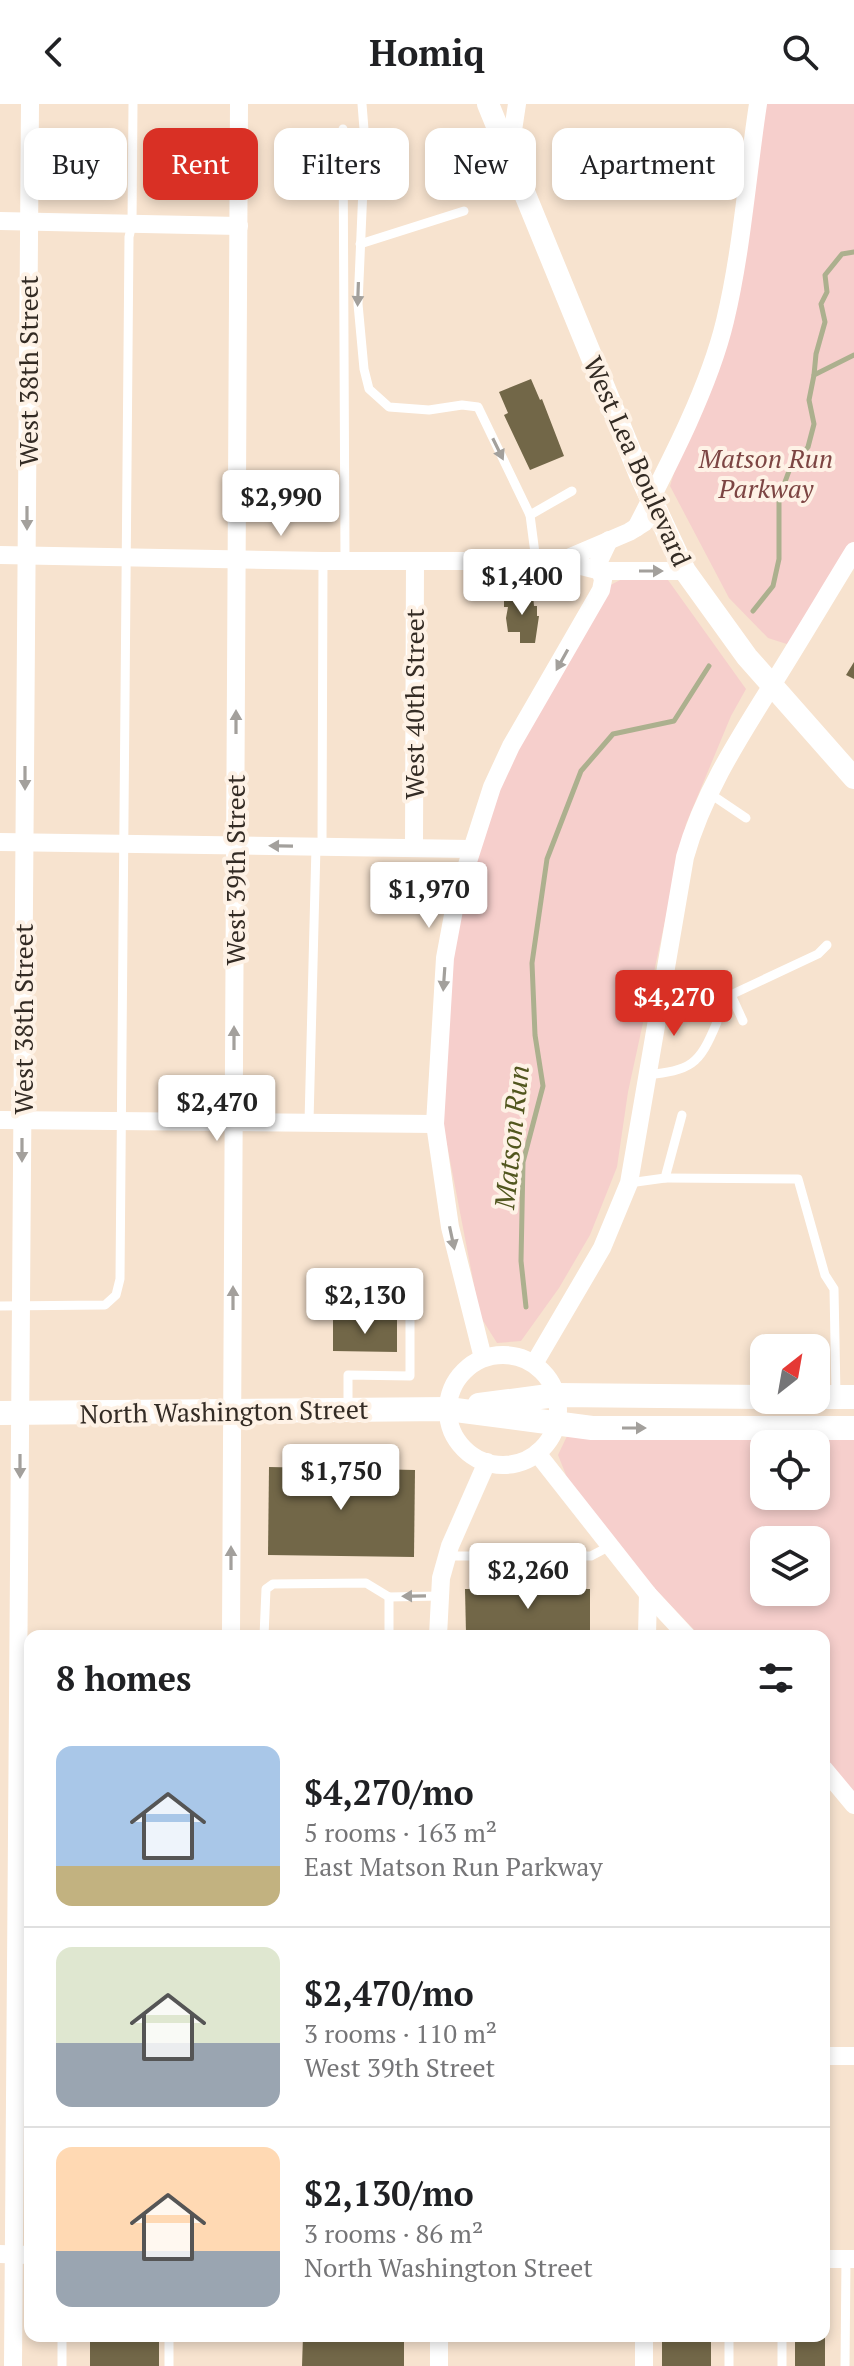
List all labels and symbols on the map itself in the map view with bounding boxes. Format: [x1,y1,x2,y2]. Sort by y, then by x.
street label: West 38th Street [11,275,45,467]
one-way arrow [352,282,365,307]
street label: West Lea Boulevard [576,351,700,571]
one-way arrow [492,438,505,461]
park label: Matson Run Parkway [698,441,833,505]
pin: $2,990 [216,470,346,538]
one-way arrow [21,506,33,531]
pin: $1,400 [457,549,587,617]
one-way arrow [639,565,664,577]
street label: West 40th Street [397,608,431,800]
one-way arrow [555,649,569,671]
one-way arrow [230,709,242,734]
one-way arrow [19,766,31,791]
street label: West 39th Street [218,774,252,966]
one-way arrow [268,840,293,852]
pin: $1,970 [364,862,494,930]
street label: West 38th Street [6,923,40,1115]
one-way arrow [437,967,450,992]
pin: $4,270 [609,970,739,1038]
one-way arrow [228,1025,240,1050]
water label: Matson Run [485,1063,537,1212]
pin: $2,470 [152,1075,282,1143]
one-way arrow [16,1138,28,1163]
one-way arrow [446,1225,459,1250]
pin: $2,130 [300,1268,430,1336]
one-way arrow [227,1285,239,1310]
north arrow [750,1334,830,1414]
street label: North Washington Street [79,1391,369,1431]
one-way arrow [622,1422,647,1434]
pin: $1,750 [276,1444,406,1512]
one-way arrow [14,1454,26,1479]
pin: $2,260 [463,1543,593,1611]
one-way arrow [225,1545,237,1570]
one-way arrow [401,1590,426,1603]

